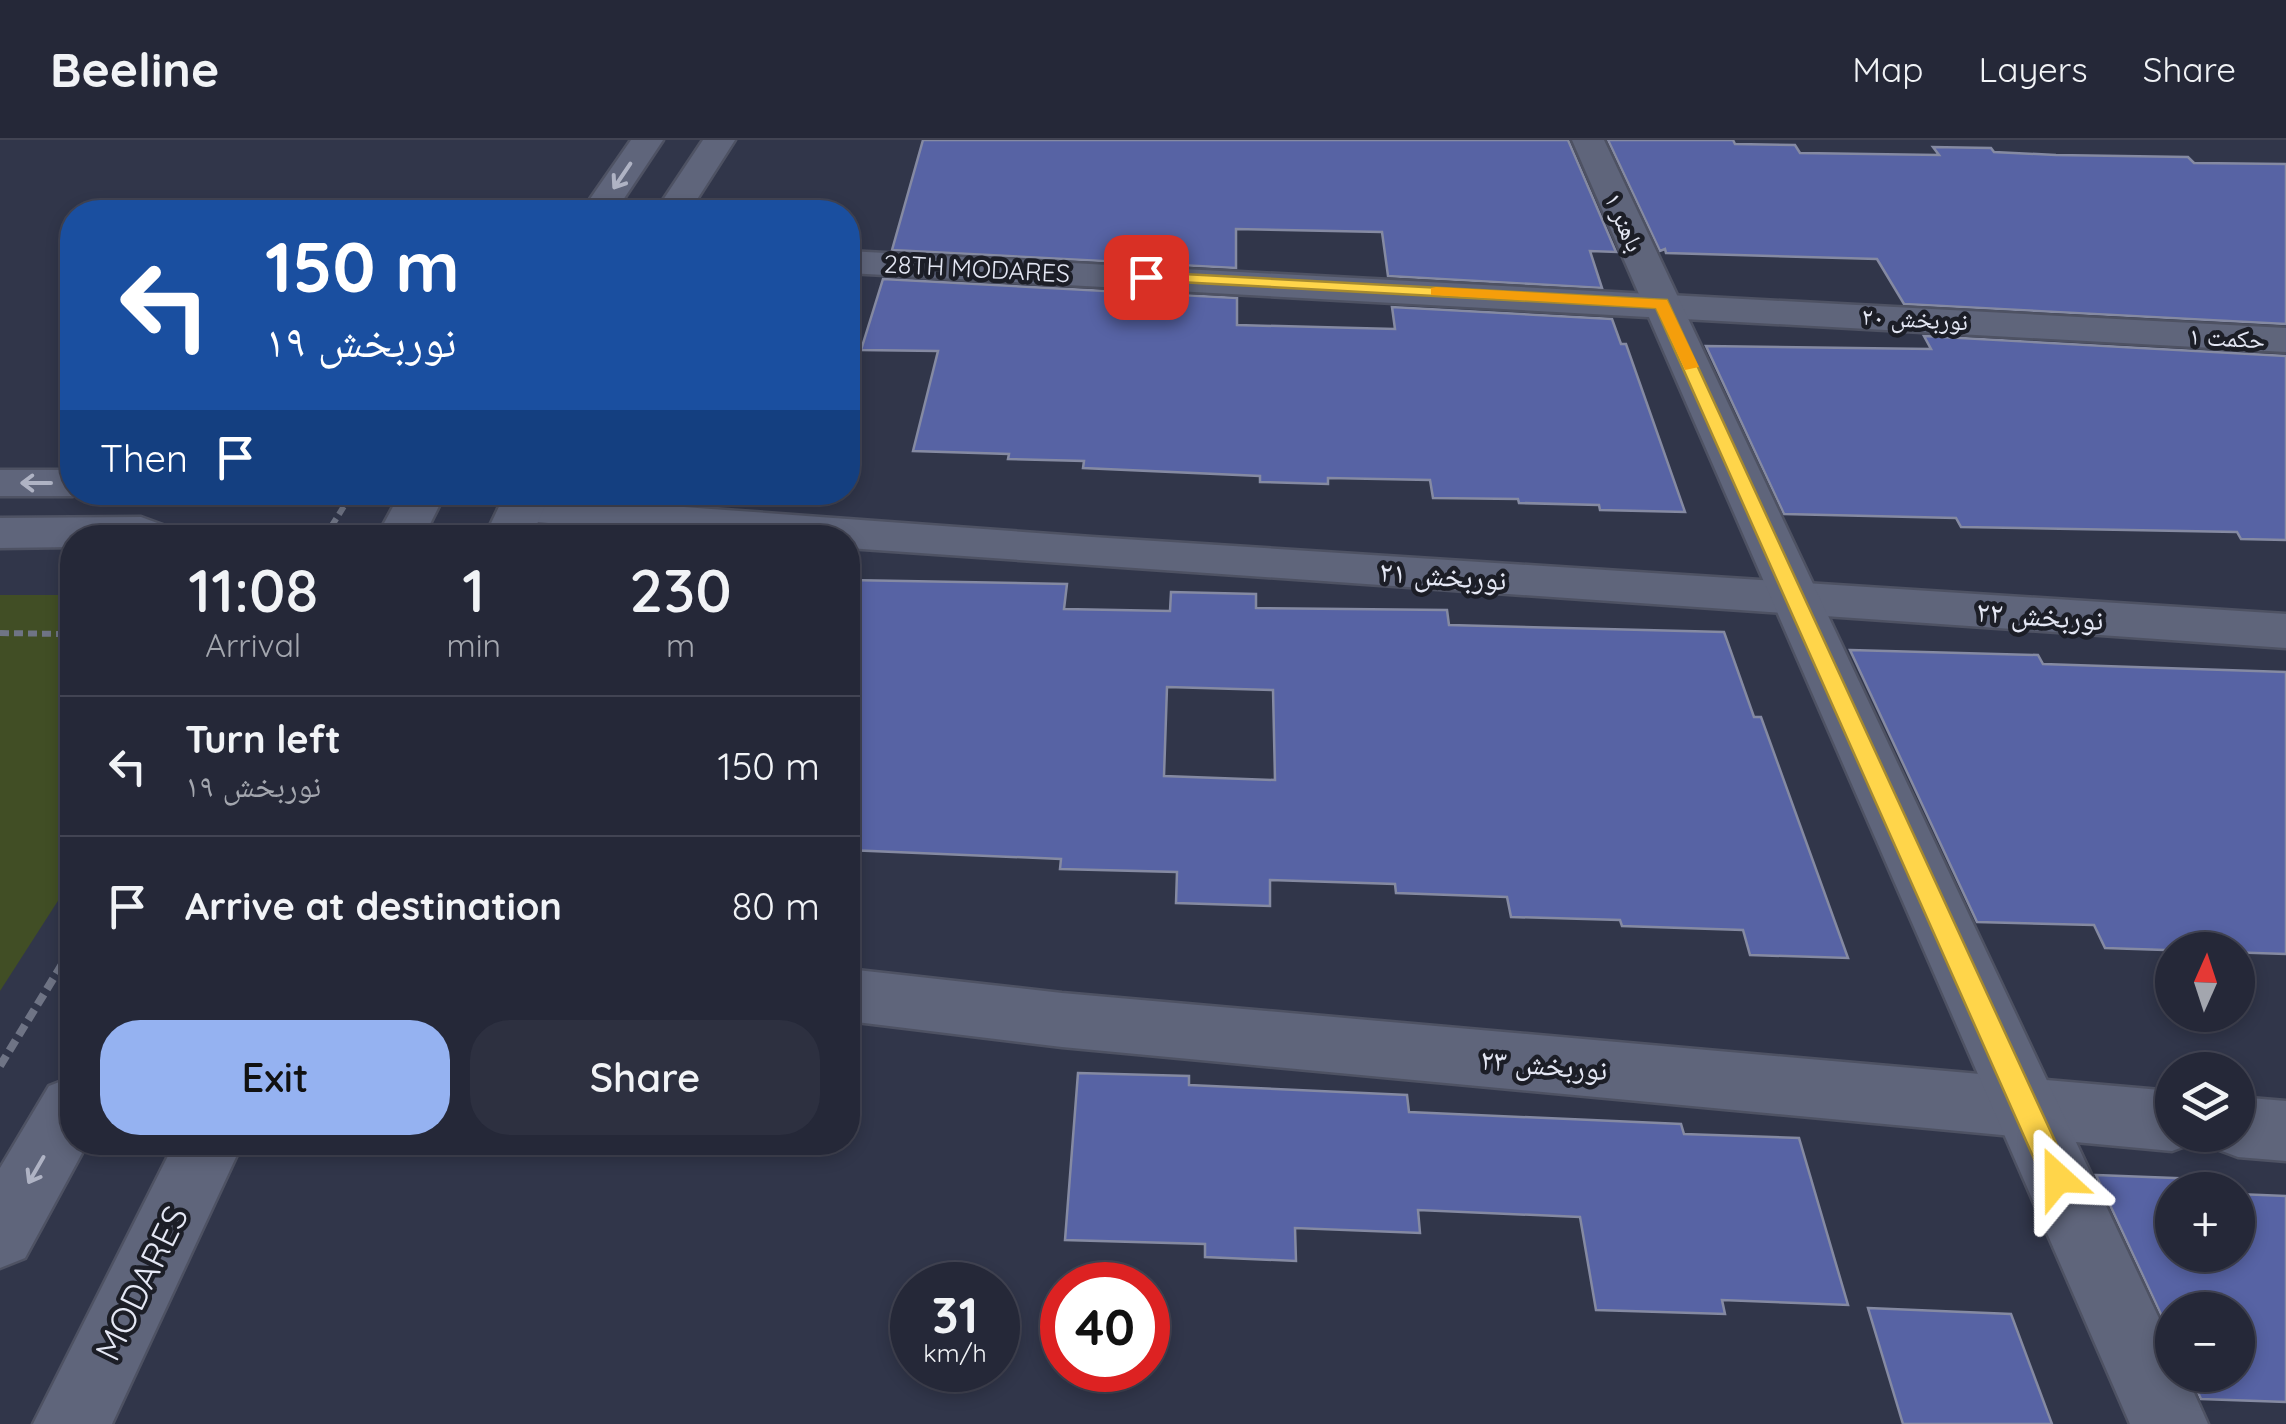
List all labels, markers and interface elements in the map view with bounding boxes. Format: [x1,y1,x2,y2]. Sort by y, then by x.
text: Beeline [50,39,219,99]
text: Map [1852,47,1924,91]
text: Layers [1979,47,2088,91]
text: Share [2143,47,2236,91]
one-way arrow [612,162,633,190]
street label: باهنر ۱ [1598,188,1652,256]
text: 150 m [265,222,460,310]
pin [1104,235,1189,320]
icon: left [100,240,230,370]
street label: 28TH MODARES [883,248,1071,288]
icon: arrive [1119,250,1174,305]
street label: نوربخش ۲۰ [1861,300,1969,337]
text: نوربخش ۱۹ [265,312,457,368]
street label: حکمت ۱ [2188,320,2266,354]
icon: arrive [208,430,263,485]
text: Then [100,434,188,482]
one-way arrow [21,474,54,492]
text: 11:08 [188,552,318,627]
text: 1 [462,552,485,627]
text: 230 [629,552,732,627]
street label: نوربخش ۲۱ [1378,552,1508,598]
street label: نوربخش ۲۲ [1975,592,2105,638]
text: Arrival [205,625,301,665]
text: min [446,625,501,665]
text: m [666,625,695,665]
text: Turn left [185,715,341,763]
icon: left [100,739,155,794]
text: 150 m [718,742,820,790]
text: نوربخش ۱۹ [185,765,321,805]
icon: arrive [100,879,155,934]
text: Arrive at destination [185,882,562,930]
text: 80 m [732,882,820,930]
north arrow [2155,932,2255,1032]
map controls [2155,932,2255,1392]
button: Exit [100,1020,450,1135]
button: Share [470,1020,820,1135]
street label: نوربخش ۲۳ [1479,1040,1609,1088]
button: layers [2155,1052,2255,1152]
position arrow [2006,1126,2110,1230]
one-way arrow [26,1155,46,1185]
button: + [2155,1172,2255,1272]
street label: MODARES [85,1199,197,1367]
speed limit sign: 40 [1040,1262,1170,1392]
text: 31 [932,1283,978,1346]
button: − [2155,1292,2255,1392]
text: km/h [923,1337,987,1368]

